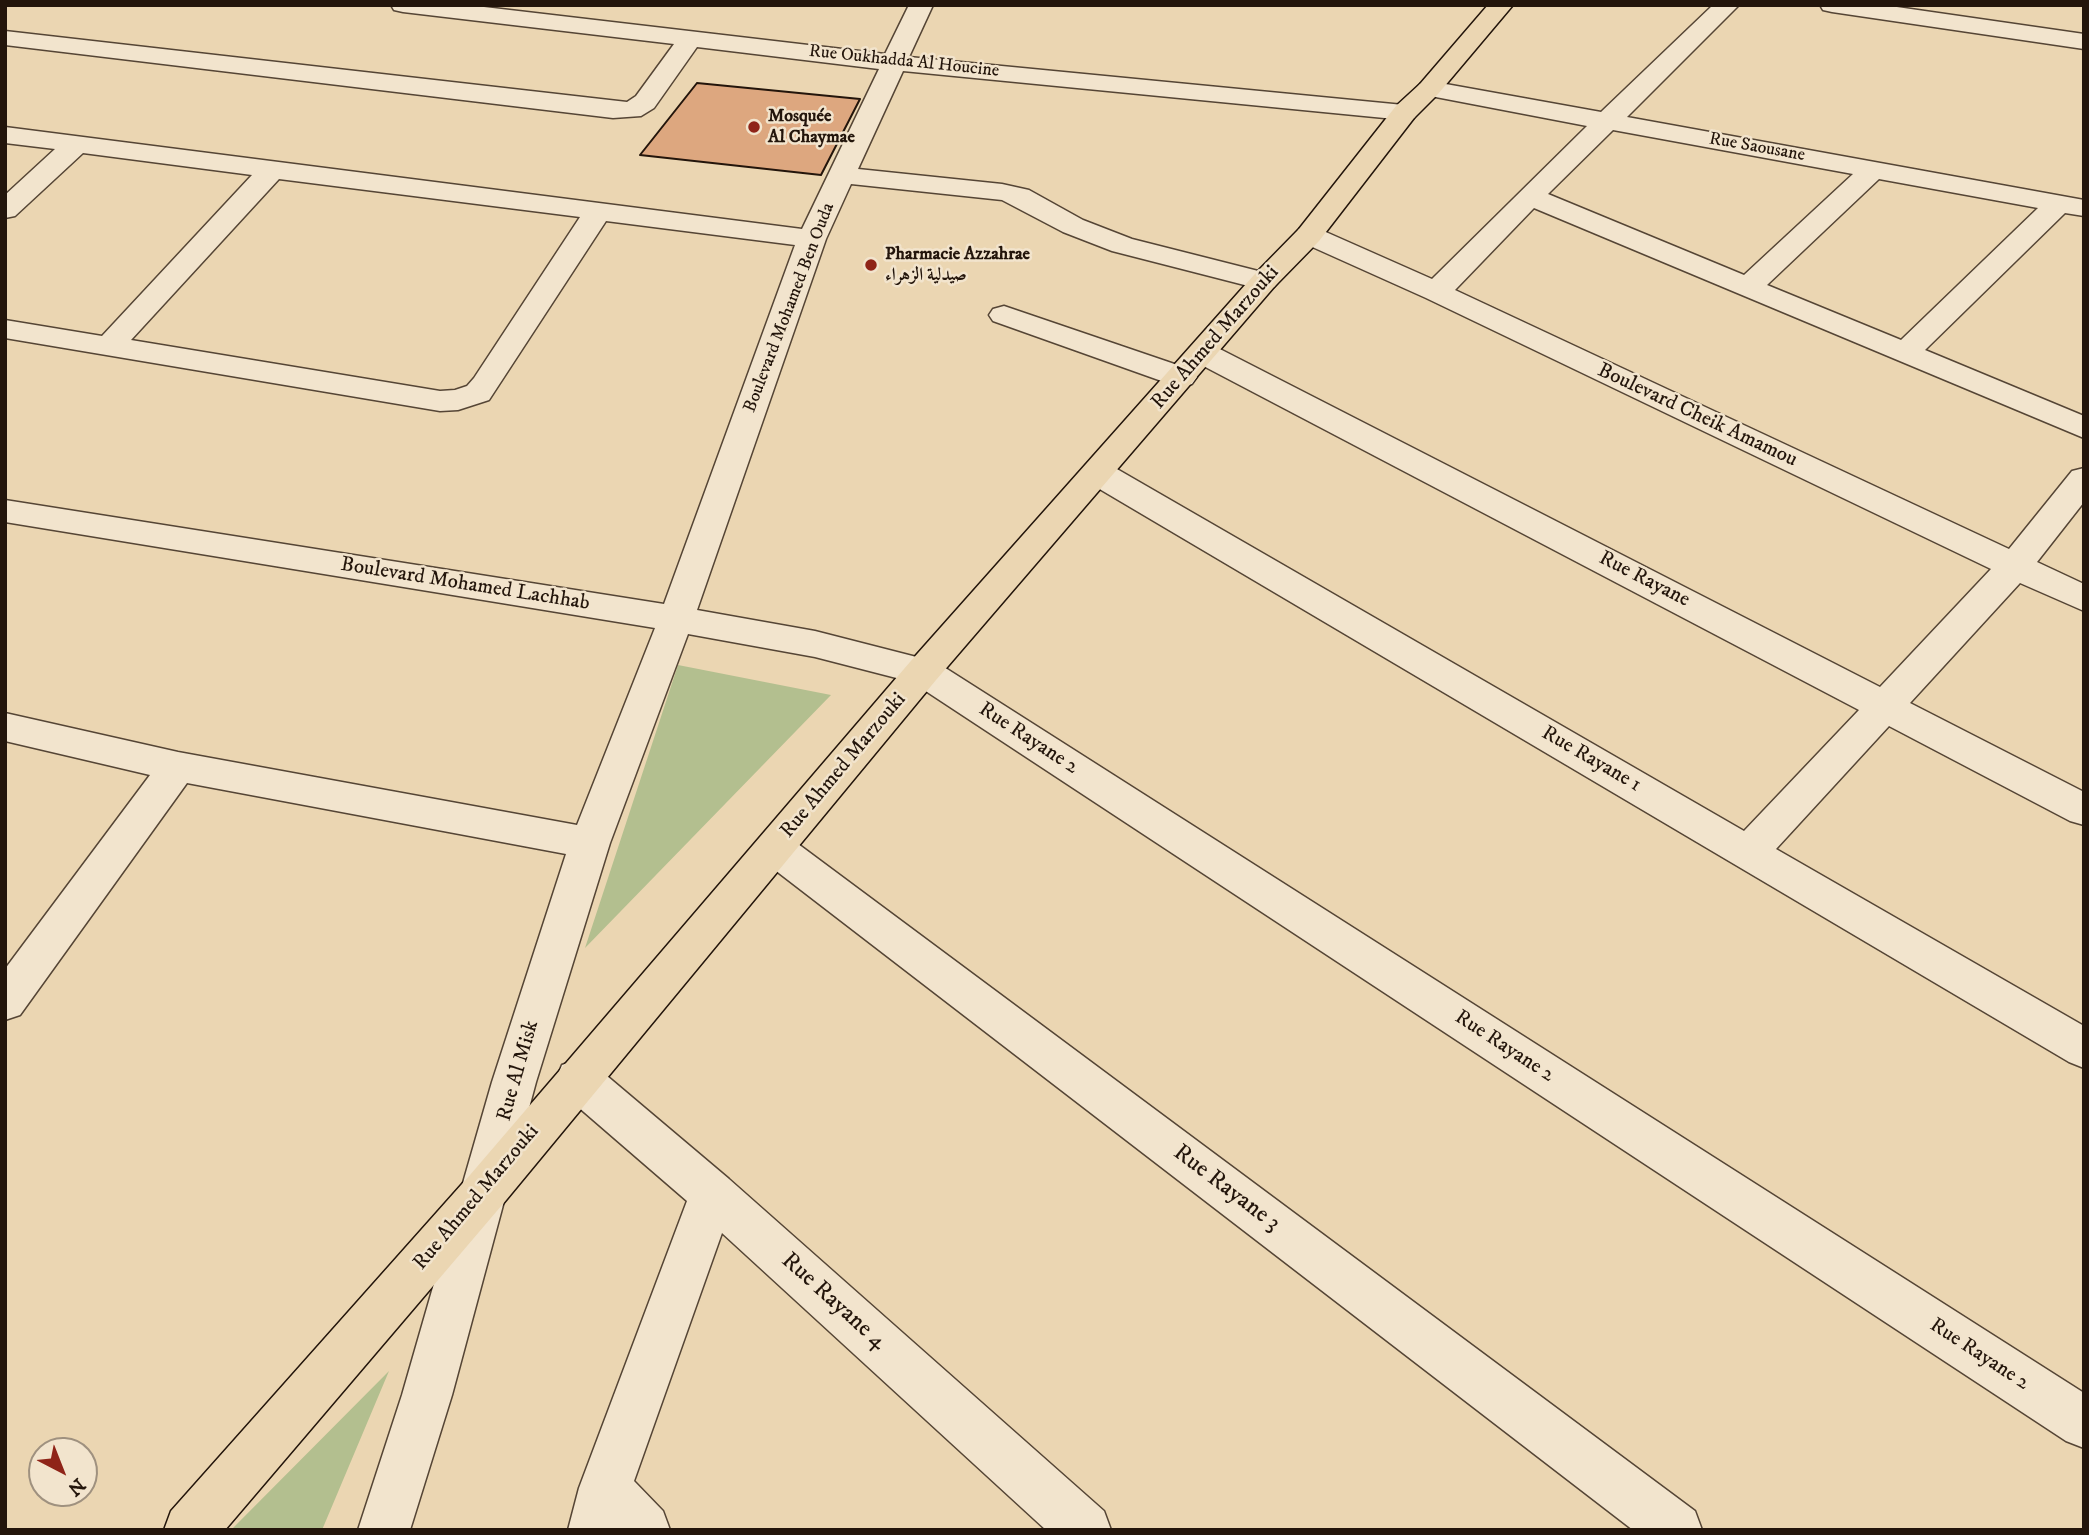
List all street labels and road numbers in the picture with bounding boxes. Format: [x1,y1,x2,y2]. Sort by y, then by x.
street label: Rue Oukhadda Al Houcine [808,41,1000,83]
street label: Rue Saousane [1707,129,1807,167]
street label: Boulevard Mohamed Ben Ouda [740,200,840,416]
street label: Rue Ahmed Marzouki [1147,261,1285,415]
street label: Boulevard Cheik Amamou [1593,359,1801,473]
street label: Rue Rayane [1594,546,1694,614]
street label: Boulevard Mohamed Lachhab [339,553,591,617]
street label: Rue Ahmed Marzouki [776,688,912,844]
street label: Rue Rayane 2 [974,698,1082,780]
street label: Rue Rayane 1 [1537,721,1645,799]
street label: Rue Rayane 2 [1450,1006,1558,1088]
street label: Rue Al Misk [493,1018,545,1124]
street label: Rue Ahmed Marzouki [409,1120,545,1276]
street label: Rue Rayane 3 [1167,1139,1285,1239]
street label: Rue Rayane 4 [774,1247,892,1357]
street label: Rue Rayane 2 [1925,1314,2033,1396]

